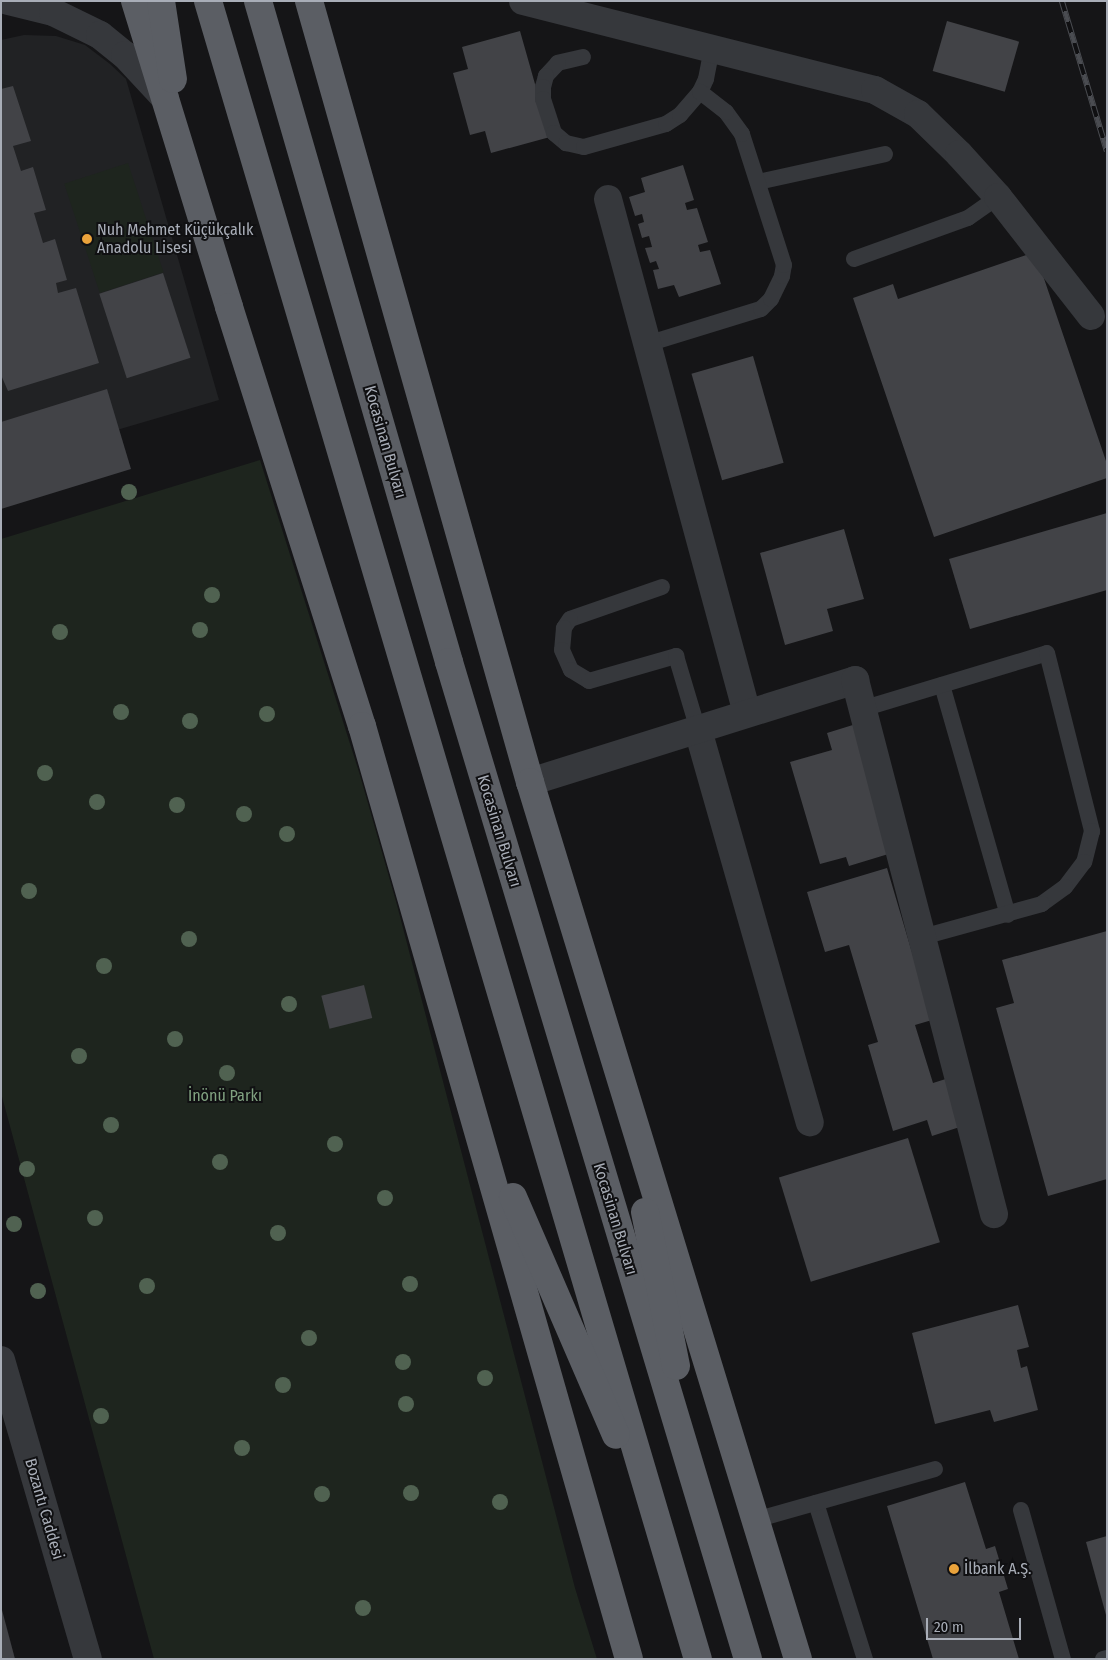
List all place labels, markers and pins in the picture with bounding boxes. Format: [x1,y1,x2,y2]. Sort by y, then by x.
place label: Nuh Mehmet Küçükçalık Anadolu Lisesi [97,220,253,258]
marker: Nuh Mehmet Küçükçalık Anadolu Lisesi [81,233,93,245]
place label: İlbank A.Ş. [964,1559,1031,1579]
marker: İlbank A.Ş. [948,1563,960,1575]

